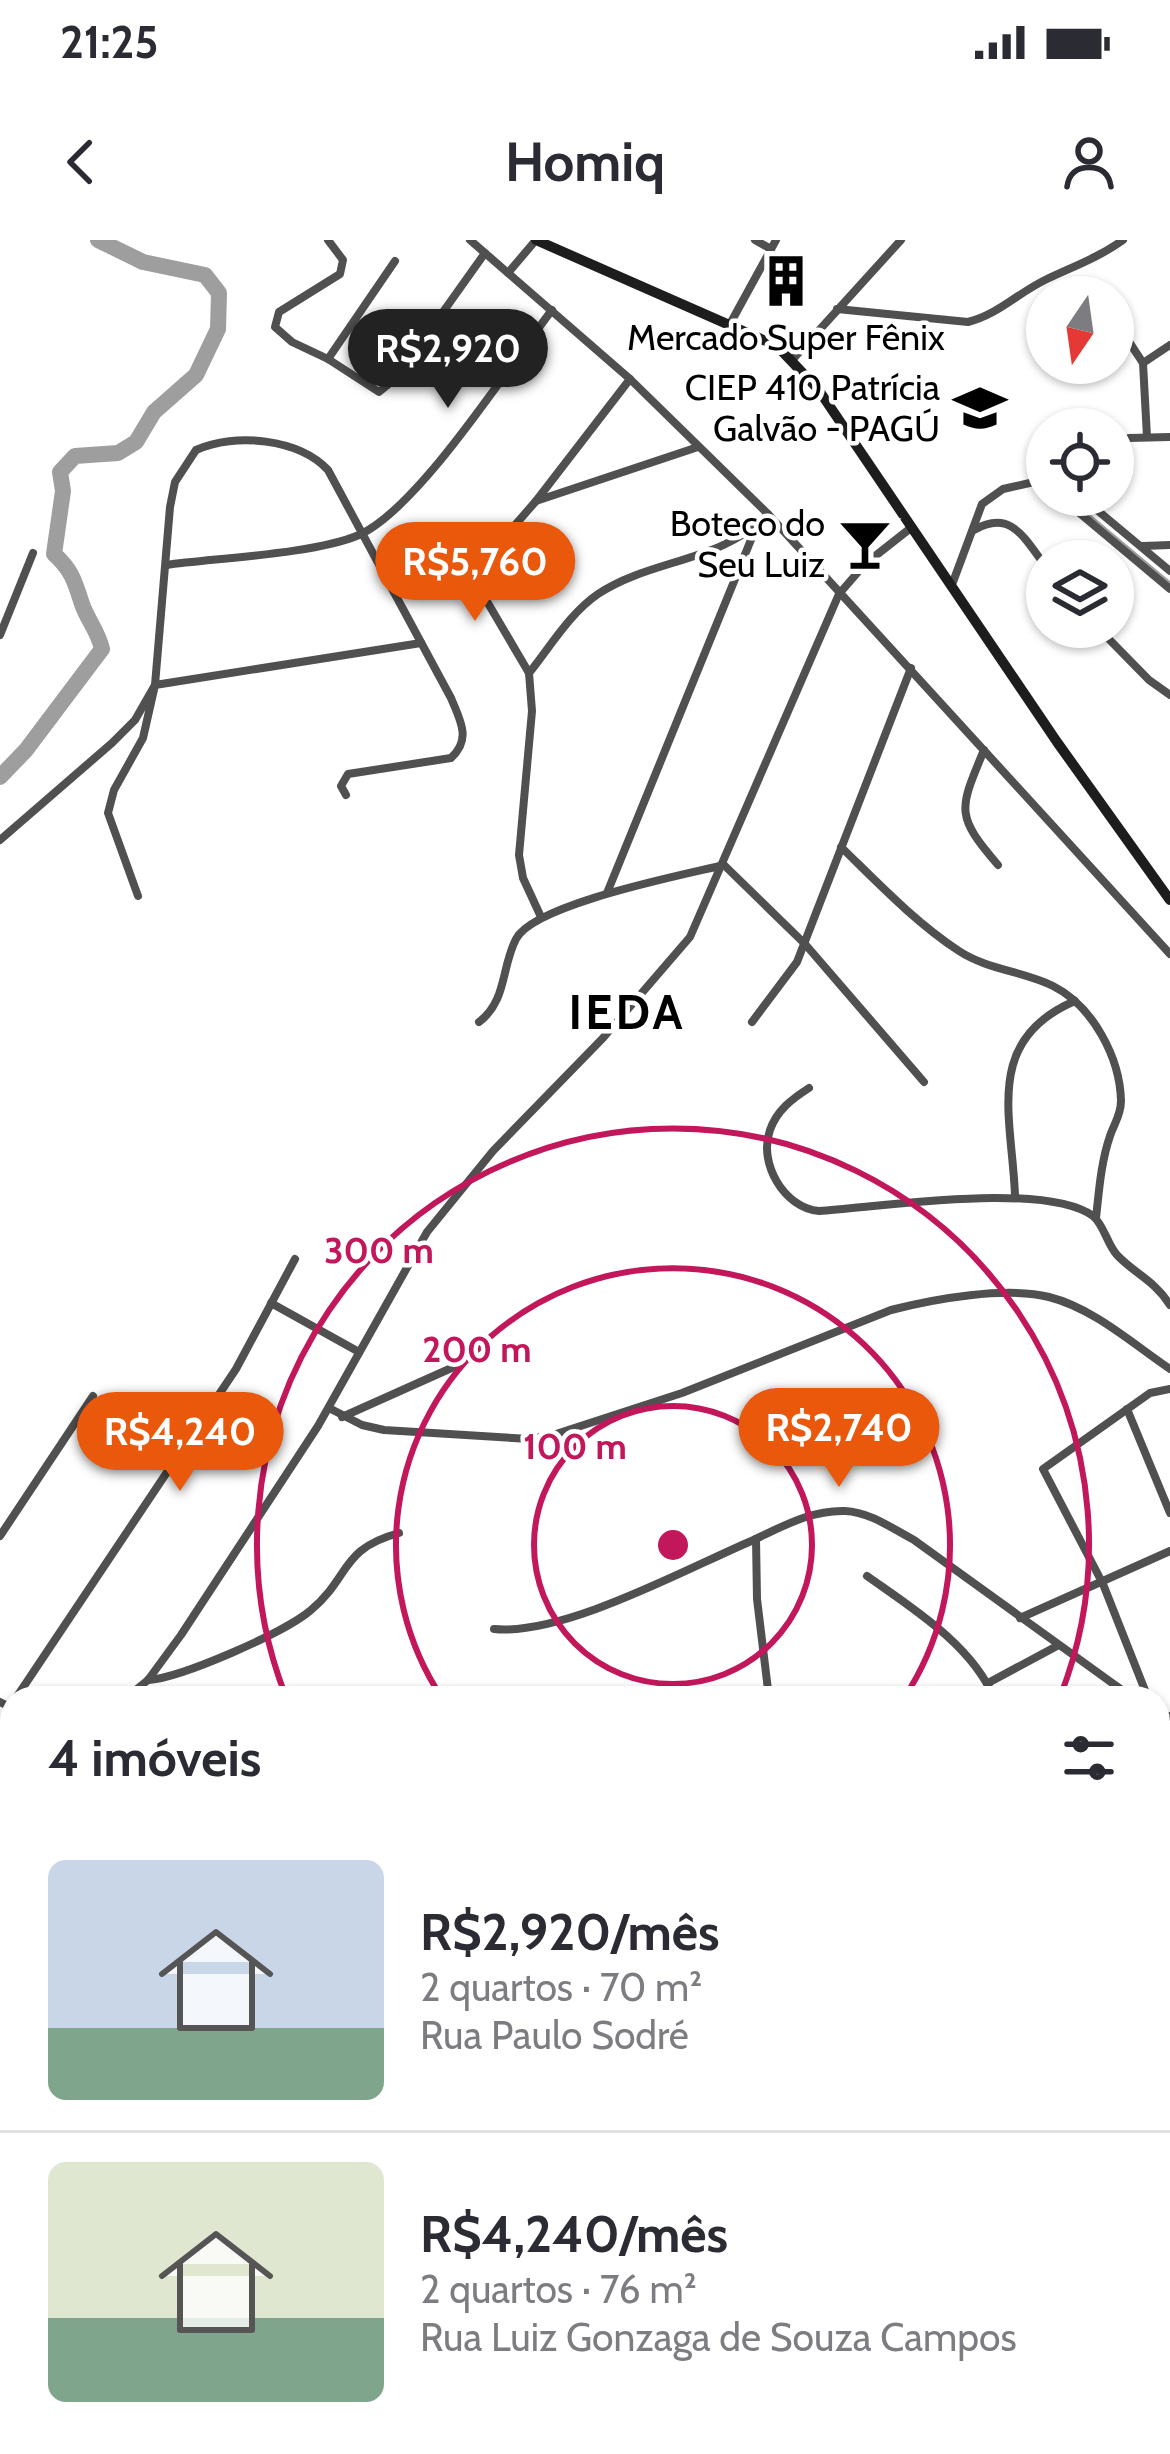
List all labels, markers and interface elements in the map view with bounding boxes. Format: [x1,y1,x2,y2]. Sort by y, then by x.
text: 21:25 [60,15,158,69]
icon: back [48,129,114,195]
text: Homiq [505,129,665,195]
icon: person [1056,129,1122,195]
building icon: Mercado Super Fênix [757,252,815,310]
north arrow [1026,276,1134,384]
map controls [1026,276,1134,648]
pin: R$2,920 [337,309,559,411]
place label: Mercado Super Fênix [627,315,945,359]
text: R$2,920 [375,324,521,372]
place label: CIEP 410 Patrícia Galvão - PAGÚ [685,365,940,450]
school or university icon: CIEP 410 Patrícia Galvão - PAGÚ [951,379,1009,437]
button: locate [1026,408,1134,516]
place label: Boteco do Seu Luiz [670,501,825,586]
bar icon: Boteco do Seu Luiz [836,515,894,573]
pin: R$5,760 [364,522,586,624]
text: R$5,760 [402,537,548,585]
button: layers [1026,540,1134,648]
district label: IEDA [569,983,685,1041]
text: 300 m [324,1228,434,1272]
text: 200 m [422,1327,532,1371]
pin: R$2,740 [728,1388,950,1490]
pin: R$4,240 [69,1392,291,1494]
text: R$2,740 [765,1403,913,1451]
text: R$4,240 [104,1407,256,1455]
text: 100 m [523,1424,627,1468]
centre of rings [652,1524,694,1566]
icon: filters [1056,1725,1122,1791]
text: 4 imóveis [48,1727,261,1789]
text: R$2,920/mês [420,1901,720,1963]
icon: home [144,1908,288,2052]
text: 2 quartos · 70 m² [420,1963,702,2011]
text: Rua Paulo Sodré [420,2011,689,2059]
text: R$4,240/mês [420,2203,728,2265]
icon: home [144,2210,288,2354]
text: 2 quartos · 76 m² [420,2265,697,2313]
text: Rua Luiz Gonzaga de Souza Campos [420,2313,1017,2361]

